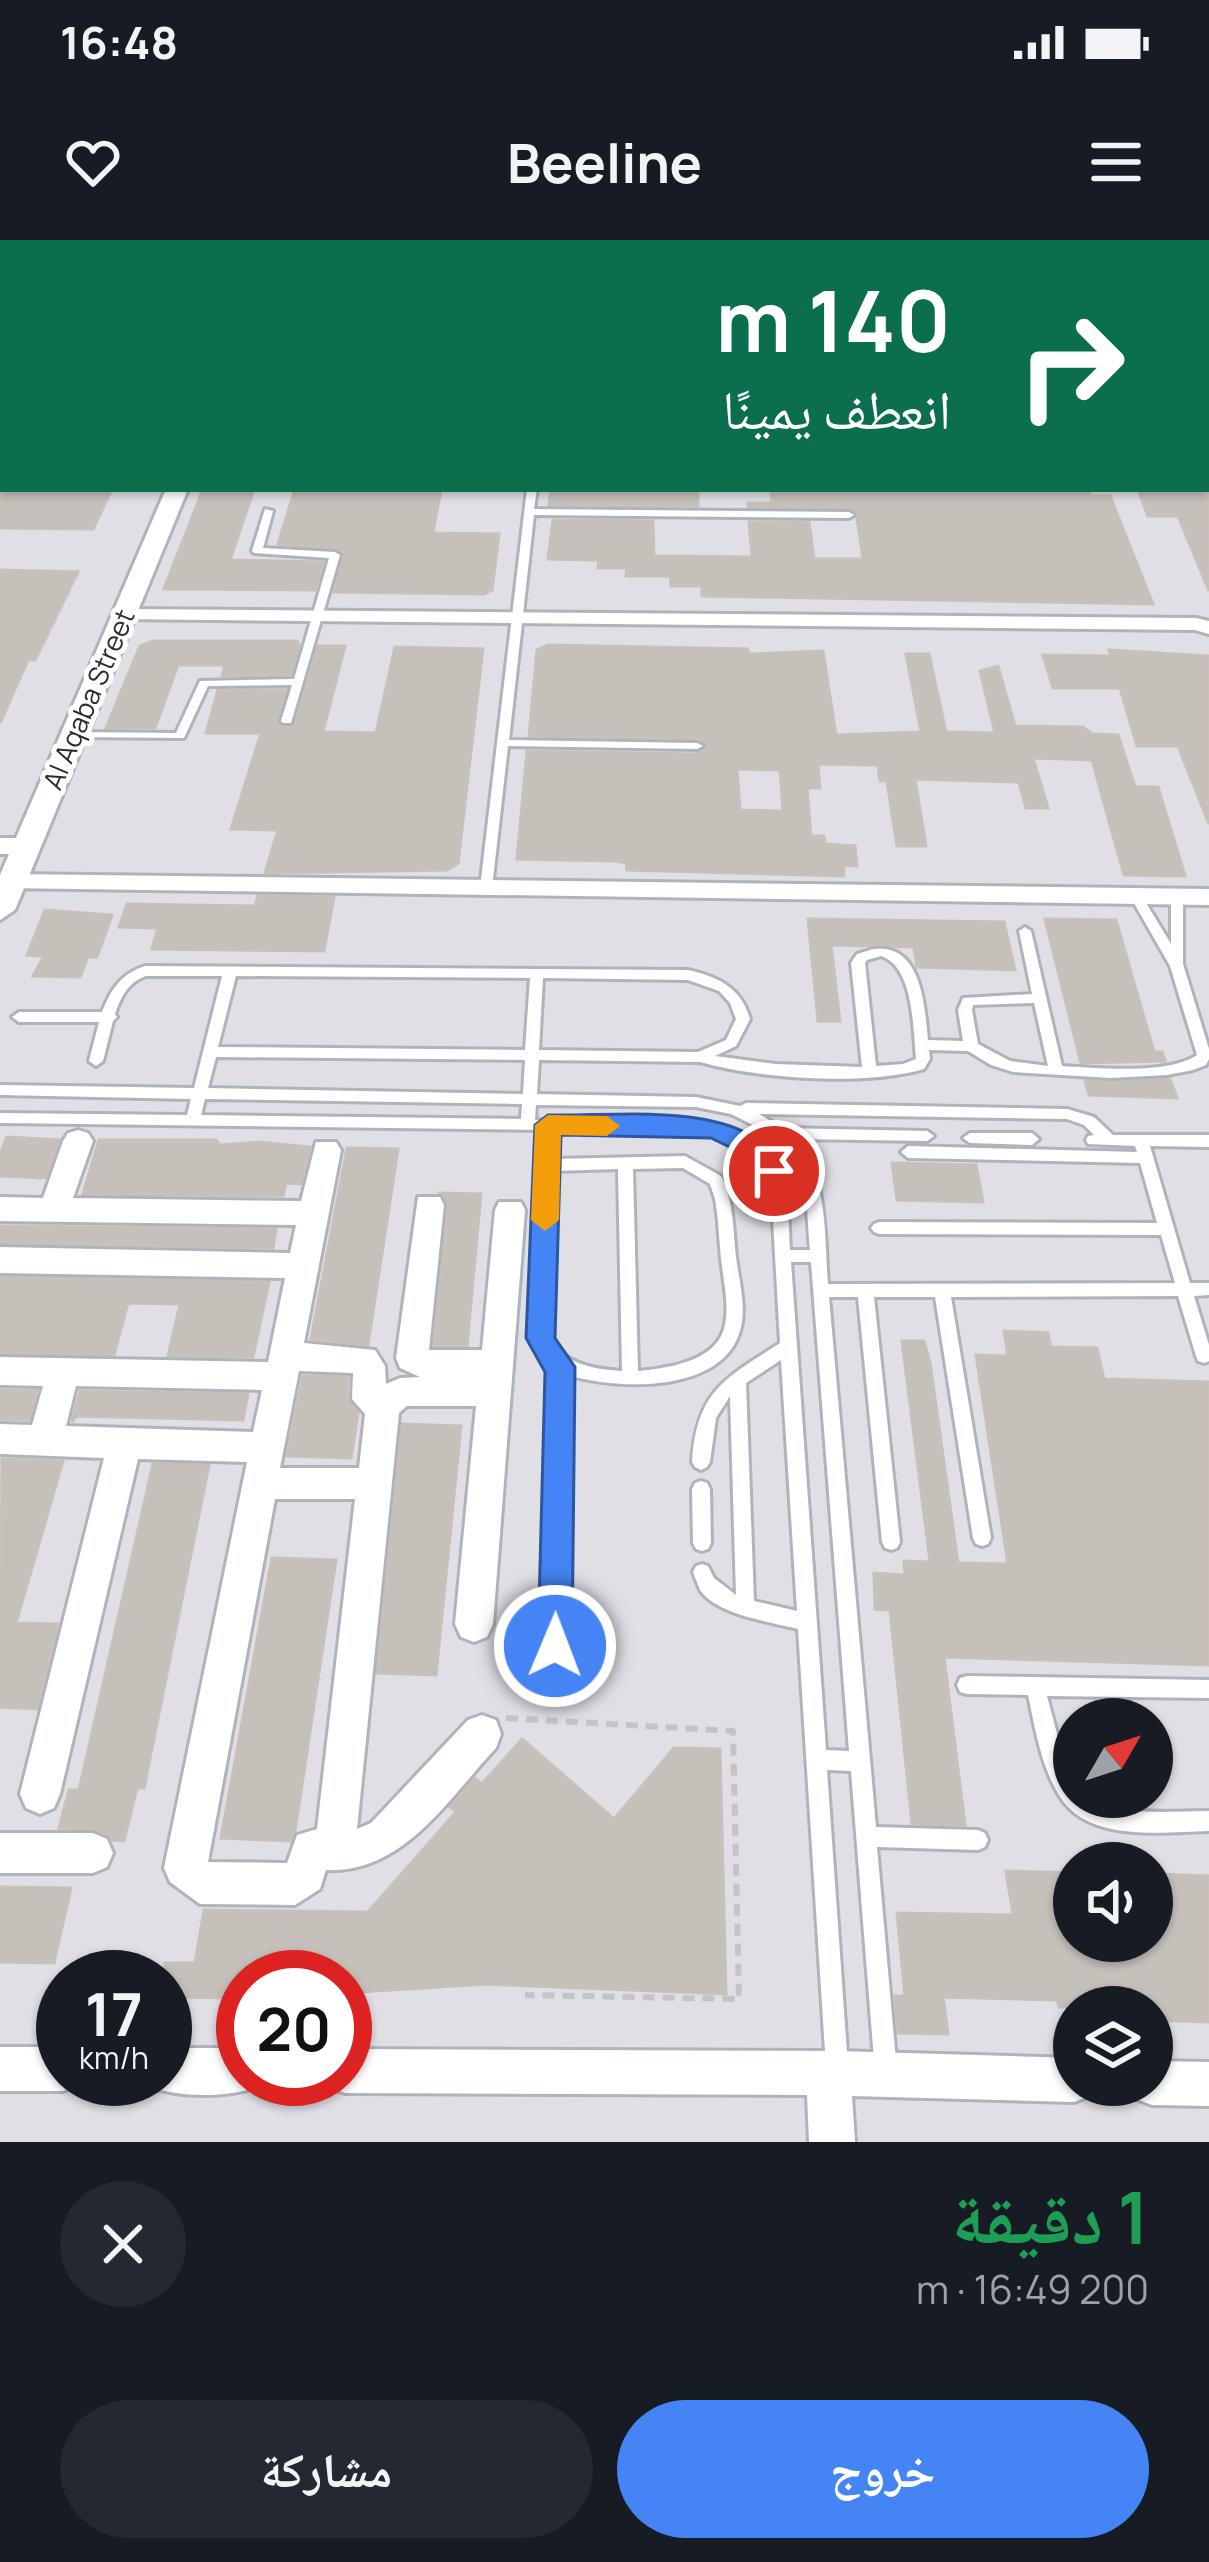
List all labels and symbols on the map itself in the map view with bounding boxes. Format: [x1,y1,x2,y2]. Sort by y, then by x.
street label: Al Aqaba Street [33,603,143,795]
pin [723,1120,825,1222]
position arrow [492,1583,618,1709]
north arrow [1053,1698,1173,1818]
speed limit sign: 20 [216,1950,372,2106]

